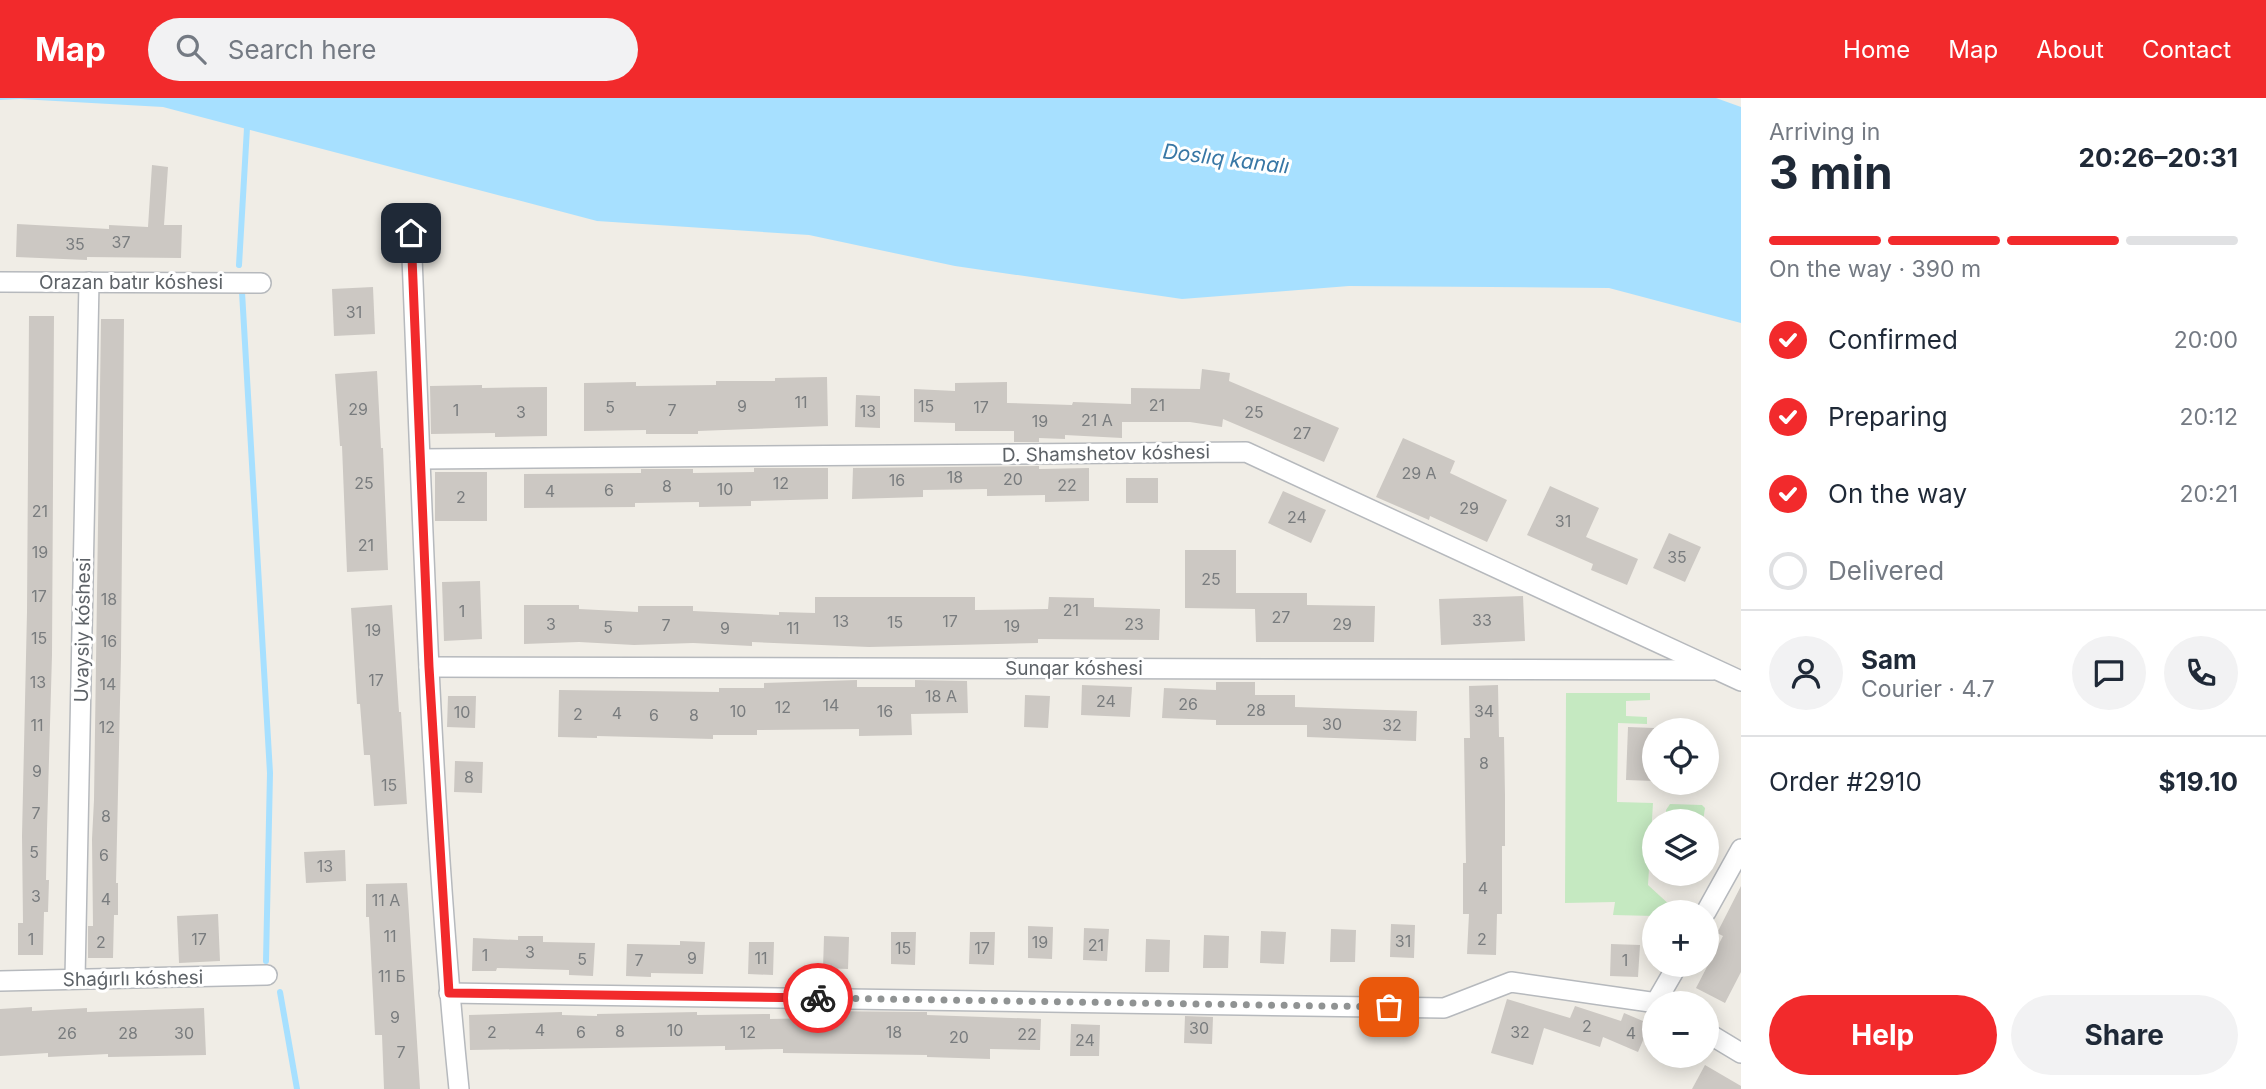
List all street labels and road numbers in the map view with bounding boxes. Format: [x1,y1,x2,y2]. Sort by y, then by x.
street label: Orazan batır kóshesi [39,271,223,294]
street label: D. Shamshetov kóshesi [1002,440,1210,467]
street label: Uvaysiy kóshesi [70,557,95,703]
street label: Sunqar kóshesi [1005,657,1143,680]
street label: Shaǵırlı kóshesi [62,966,204,991]

